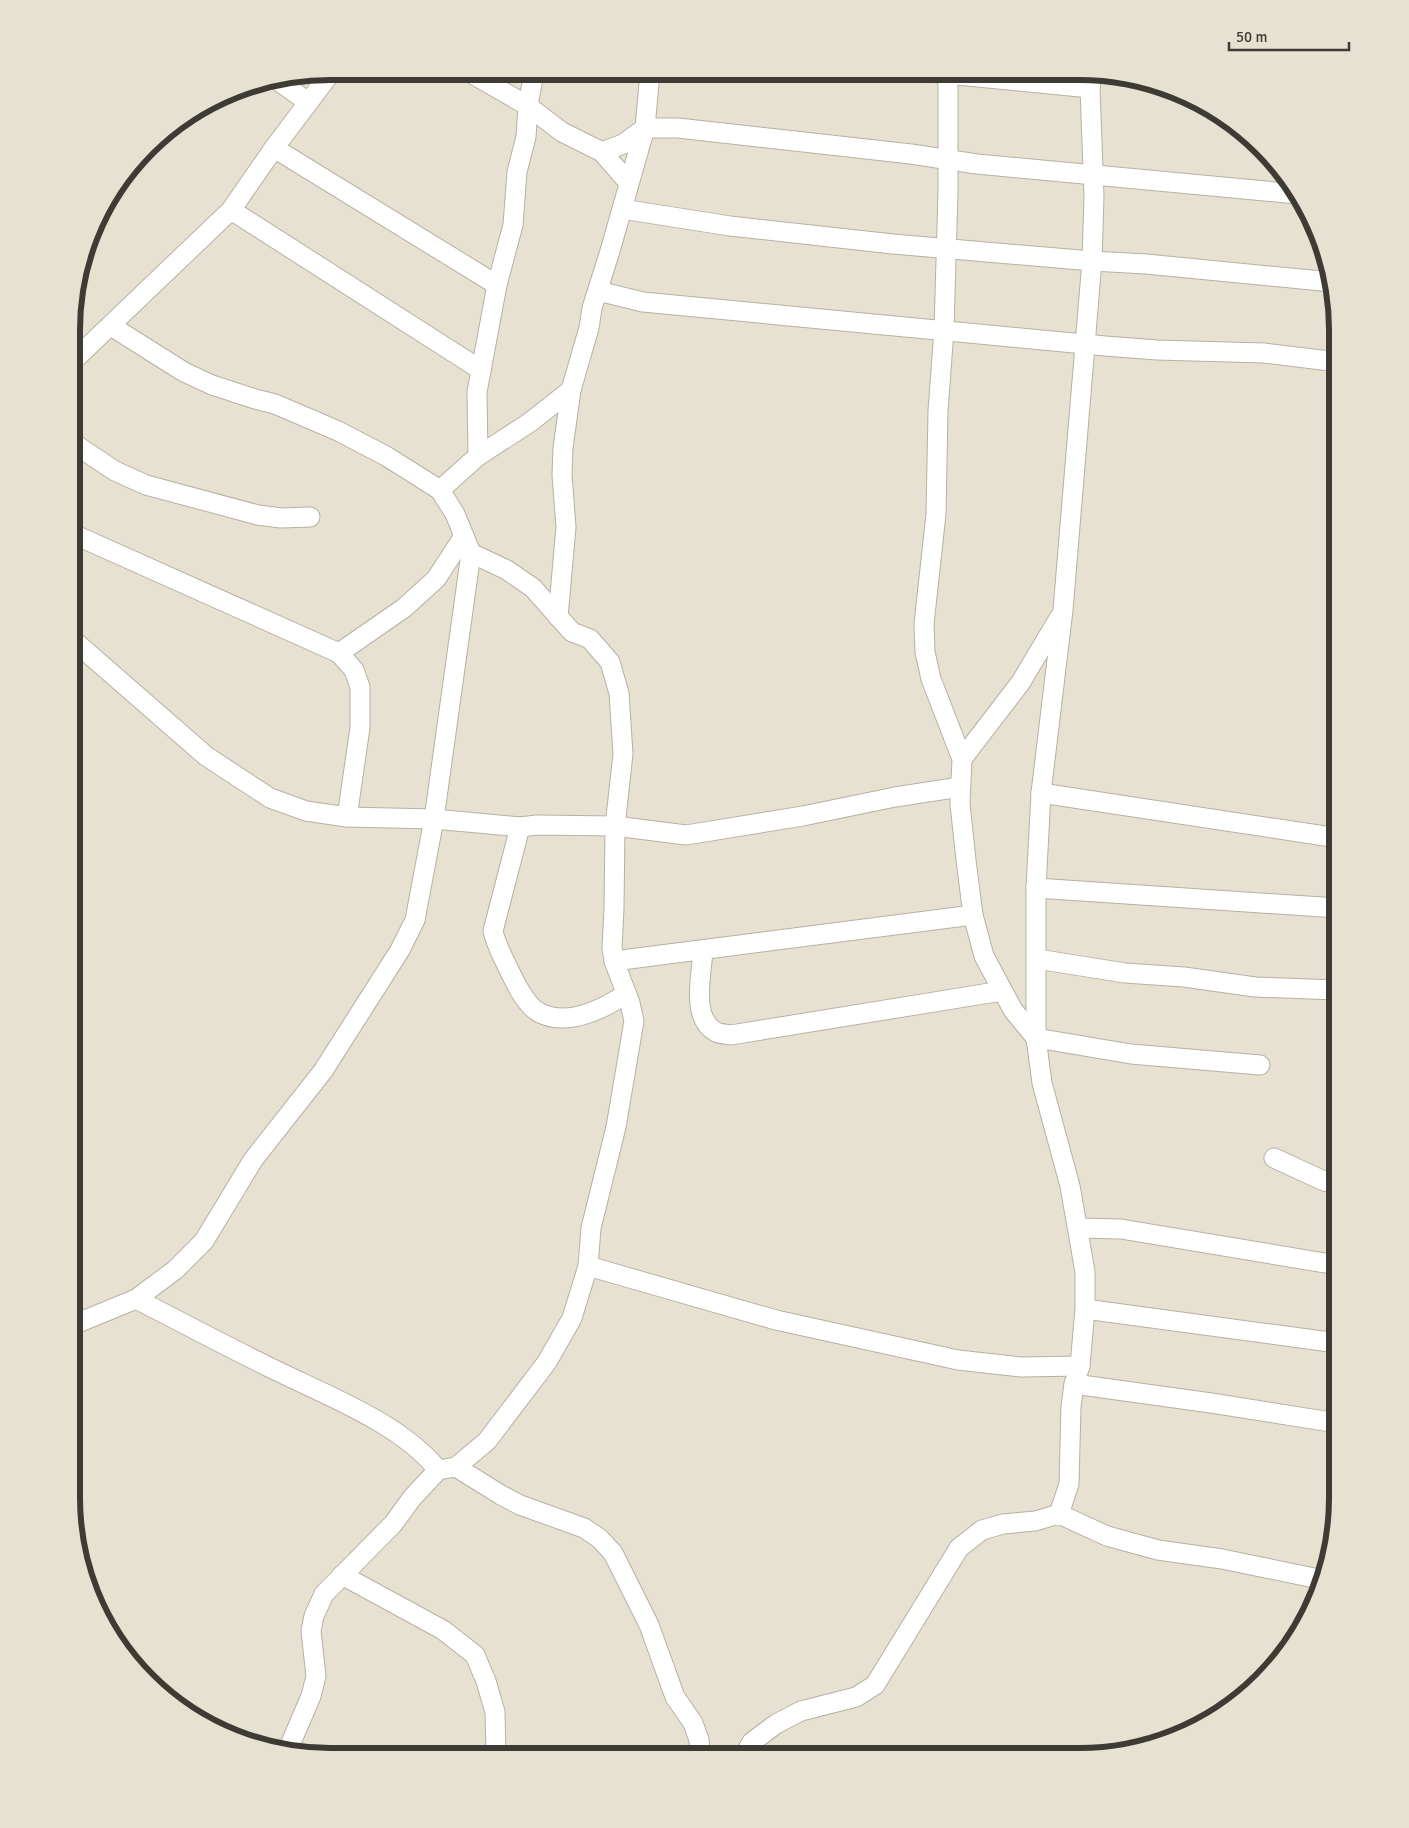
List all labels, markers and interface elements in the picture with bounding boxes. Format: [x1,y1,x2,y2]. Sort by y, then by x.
scale bar [1229,20,1349,52]
text: 50 m [1236,28,1267,46]

